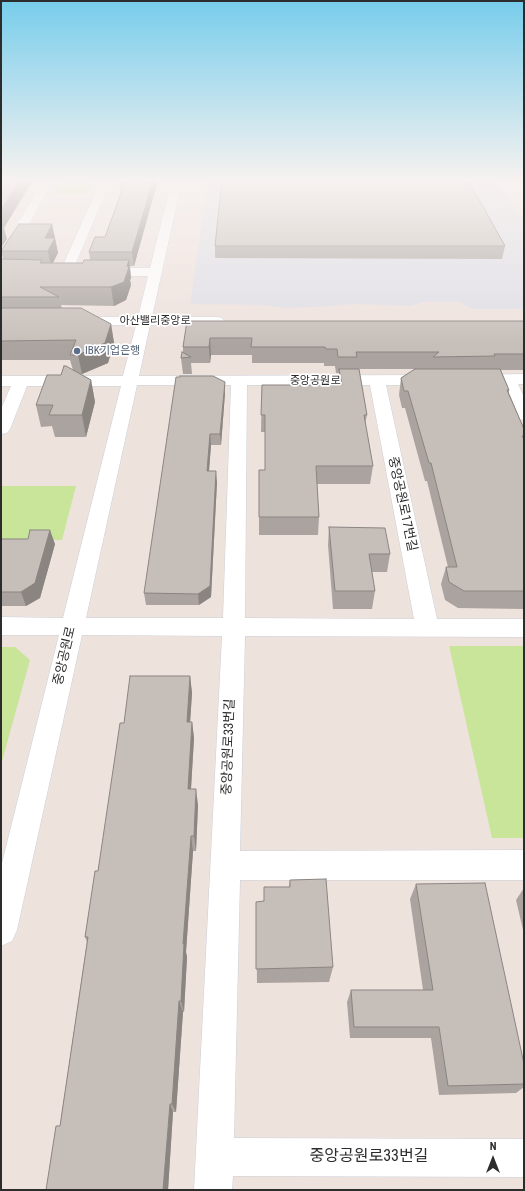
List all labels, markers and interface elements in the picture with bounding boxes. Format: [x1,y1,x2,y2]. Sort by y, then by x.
street label: 아산밸리중앙로 [120,314,190,328]
place label: IBK기업은행 [85,344,140,358]
marker: IBK기업은행 [72,346,82,356]
street label: 중앙공원로 [290,374,340,388]
street label: 중앙공원로17번길 [384,455,420,553]
street label: 중앙공원로 [51,625,79,687]
street label: 중앙공원로33번길 [220,698,238,796]
north arrow [473,1139,513,1179]
text: N [490,1140,496,1153]
street label: 중앙공원로33번길 [310,1147,428,1167]

